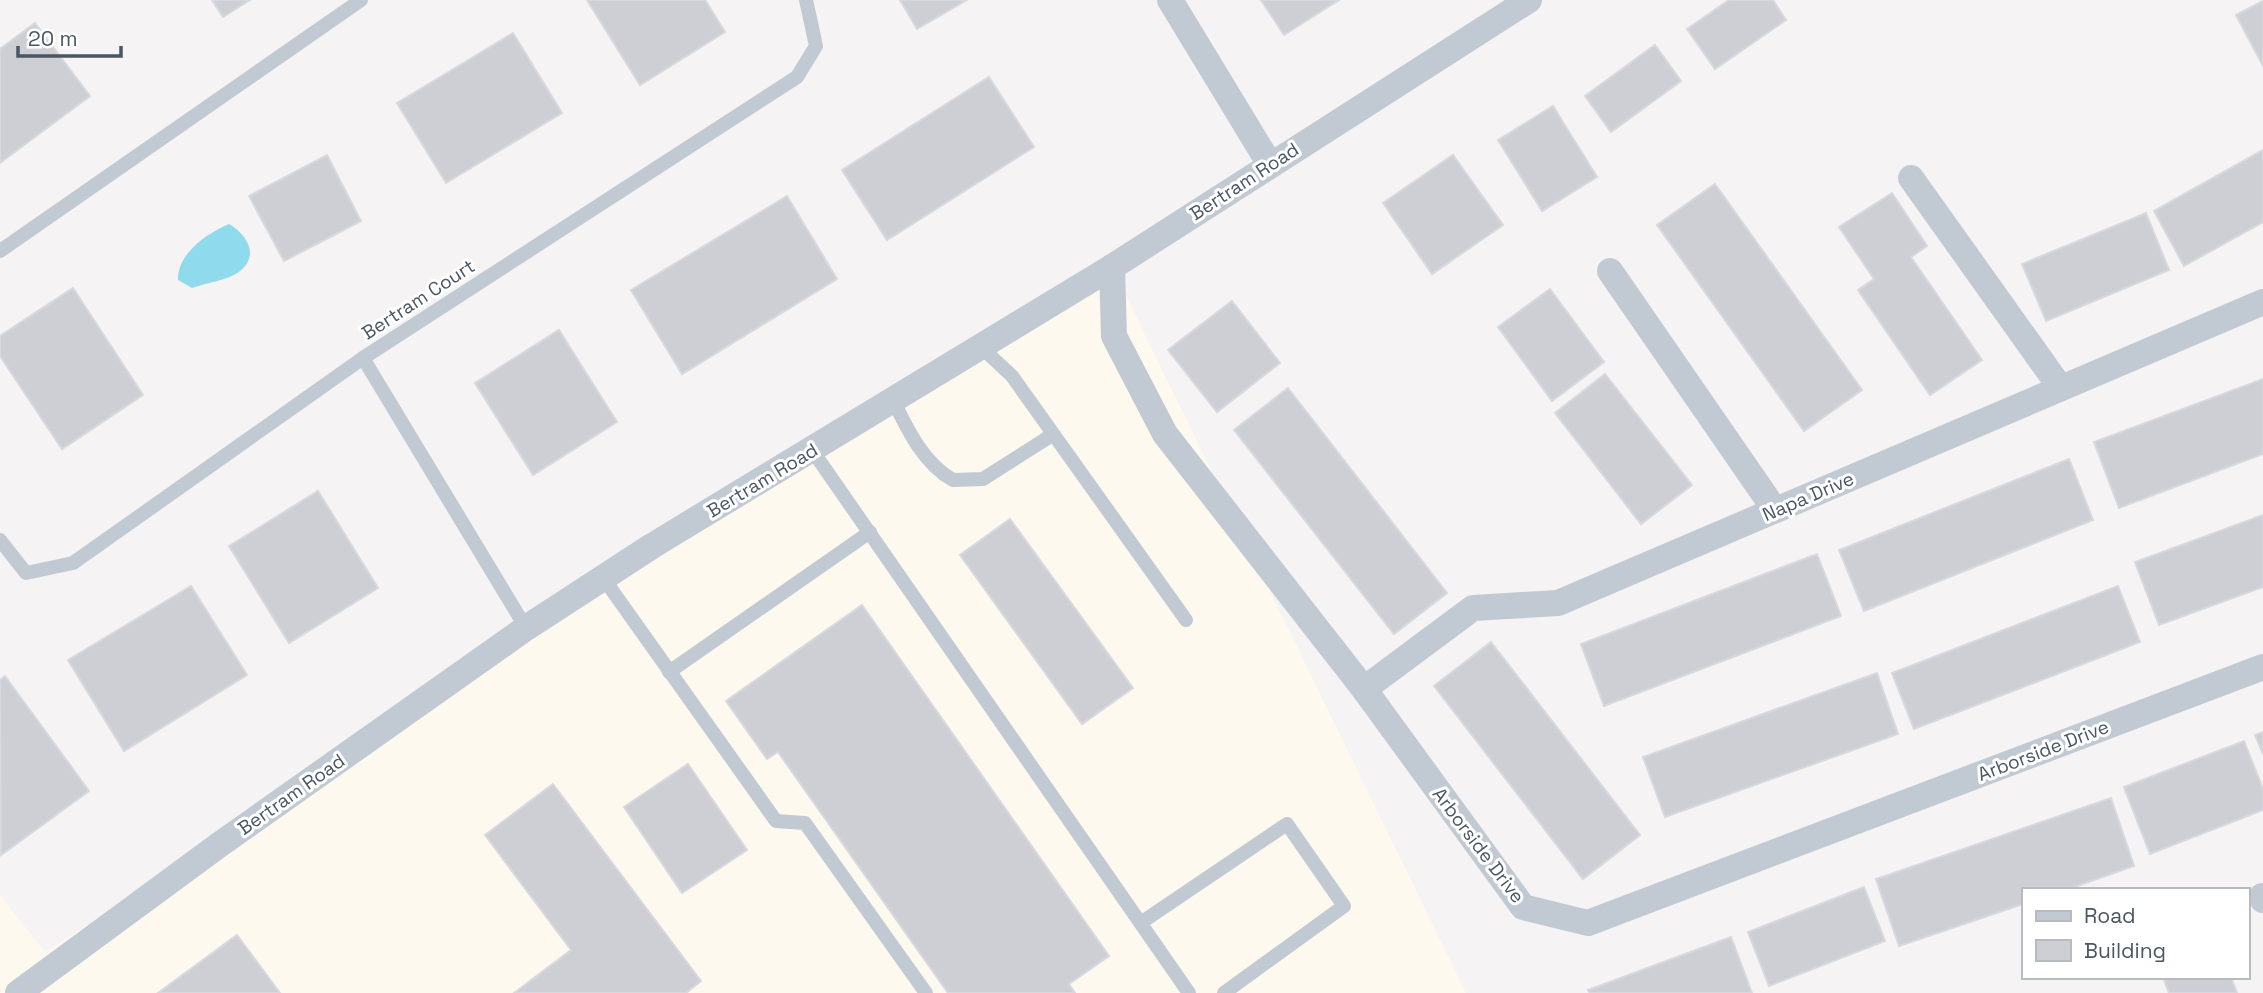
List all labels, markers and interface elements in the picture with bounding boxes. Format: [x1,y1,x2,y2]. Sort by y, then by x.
scale bar [18,14,121,58]
text: 20 m [28,25,78,52]
street label: Bertram Road [1185,137,1304,226]
street label: Bertram Court [357,253,480,345]
street label: Bertram Road [702,437,822,523]
street label: Napa Drive [1759,466,1858,527]
street label: Arborside Drive [1974,714,2112,787]
street label: Bertram Road [233,748,350,841]
street label: Arborside Drive [1427,782,1530,908]
legend [2022,888,2249,979]
text: Road [2084,902,2136,929]
text: Building [2084,937,2166,964]

